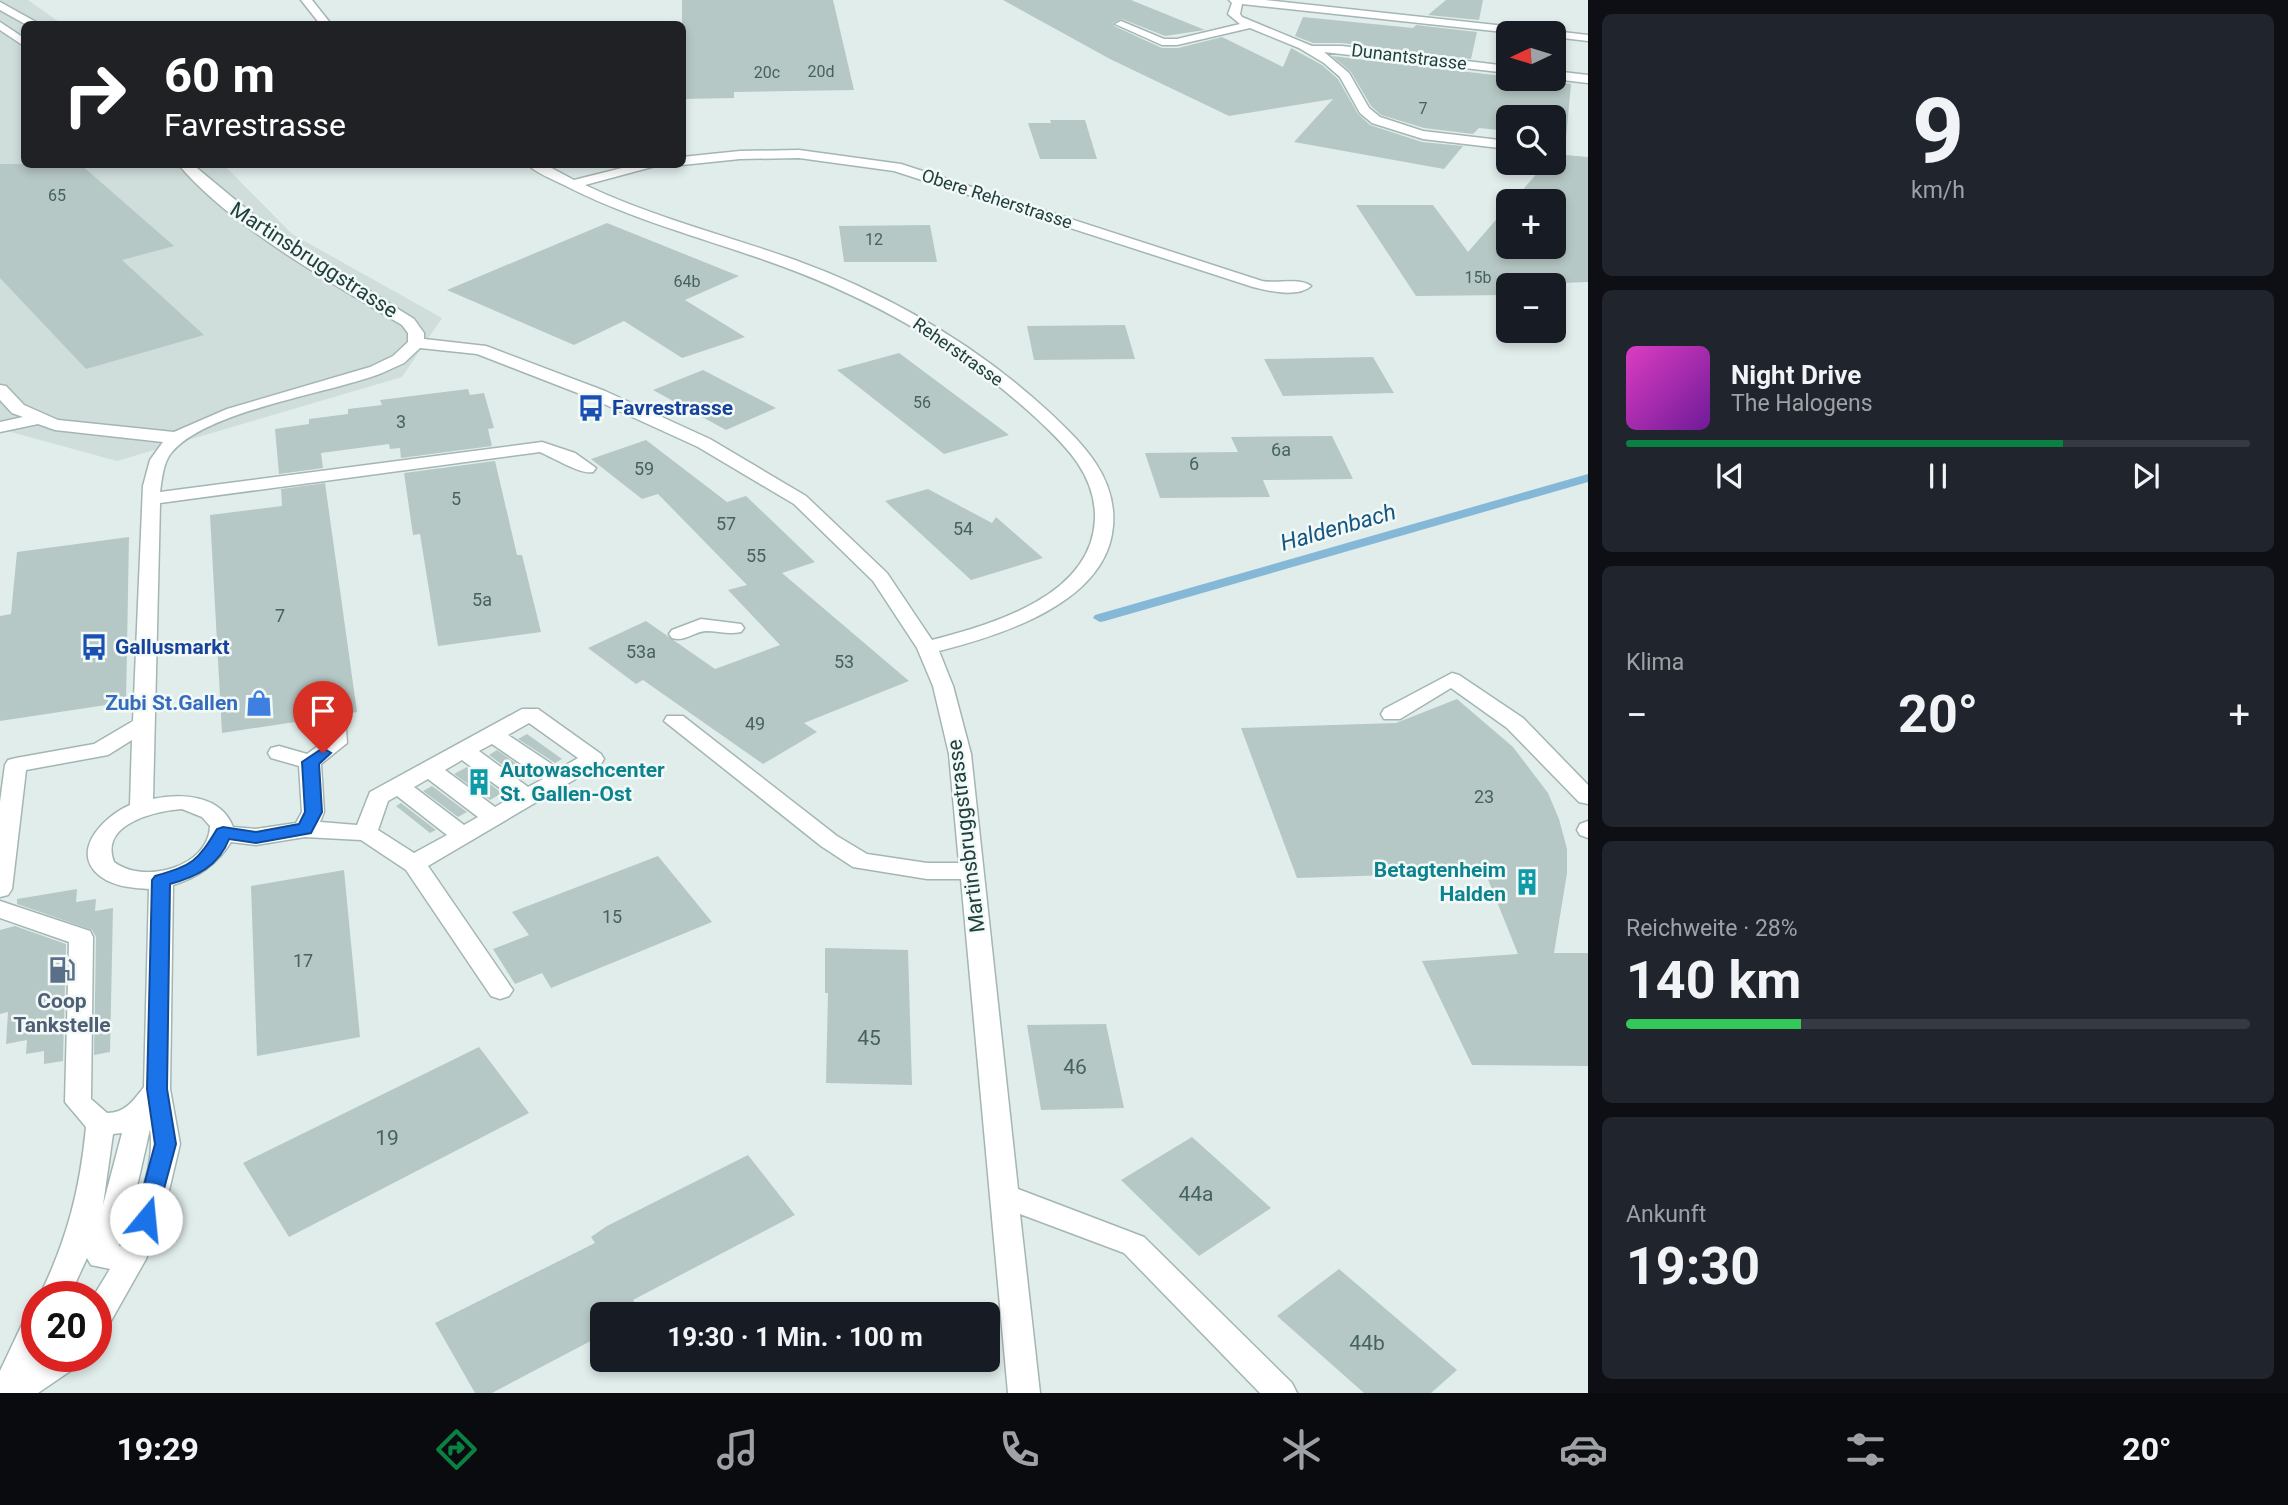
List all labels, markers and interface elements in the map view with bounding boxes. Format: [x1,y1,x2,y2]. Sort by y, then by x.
north arrow [1496,21,1566,91]
map controls [1496,21,1566,343]
street label: Dunantstrasse [1350,39,1468,74]
text: 60 m [164,47,275,104]
icon: right [49,49,140,140]
house number: 20d [807,62,835,81]
house number: 20c [754,63,780,82]
text: 9 [1912,78,1964,184]
house number: 7 [1419,99,1428,118]
button: search [1496,105,1566,175]
text: Favrestrasse [164,106,346,144]
street label: Obere Reherstrasse [919,164,1075,233]
text: km/h [1911,177,1965,204]
house number: 65 [48,186,66,205]
button: + [1496,189,1566,259]
street label: Martinsbruggstrasse [226,197,402,323]
house number: 12 [865,230,883,249]
house number: 15b [1465,268,1492,287]
house number: 64b [674,272,701,291]
button: − [1496,273,1566,343]
street label: Reherstrasse [909,313,1007,390]
text: Night Drive [1731,360,1861,390]
text: The Halogens [1731,390,1873,417]
bus stop icon: Favrestrasse [576,393,606,423]
house number: 56 [913,393,931,412]
place label: Favrestrasse [612,396,733,420]
house number: 3 [396,411,406,432]
house number: 6a [1271,439,1291,460]
house number: 6 [1189,453,1199,474]
icon: previous [1711,457,1749,495]
icon: pause [1919,457,1957,495]
icon: next [2127,457,2165,495]
house number: 59 [634,458,654,479]
house number: 5 [451,488,461,509]
water label: Haldenbach [1277,498,1399,557]
house number: 57 [716,513,736,534]
house number: 54 [953,518,973,539]
house number: 55 [746,545,766,566]
house number: 5a [472,589,492,610]
house number: 7 [275,605,285,626]
bus stop icon: Gallusmarkt [79,632,109,662]
place label: Gallusmarkt [115,635,230,659]
house number: 53a [626,641,656,662]
text: Klima [1626,649,1684,676]
house number: 53 [834,651,854,672]
pin [293,681,353,753]
text: 20° [1898,684,1978,745]
shop icon: Zubi St.Gallen [244,688,274,718]
place label: Zubi St.Gallen [105,691,238,715]
icon: arrive [304,692,342,730]
text: − [1626,693,1648,737]
text: + [2228,693,2250,737]
house number: 49 [745,713,765,734]
street label: Martinsbruggstrasse [942,738,990,934]
place label: Autowaschcenter St. Gallen-Ost [500,758,665,806]
building icon: Autowaschcenter St. Gallen-Ost [464,767,494,797]
house number: 23 [1474,786,1494,807]
place label: Betagtenheim Halden [1374,858,1506,906]
building icon: Betagtenheim Halden [1512,867,1542,897]
house number: 15 [602,906,622,927]
text: Reichweite · 28% [1626,915,1798,942]
house number: 17 [293,950,313,971]
text: 140 km [1626,950,1801,1011]
fuel station icon: Coop Tankstelle [47,955,77,985]
place label: Coop Tankstelle [13,989,111,1037]
house number: 45 [857,1026,881,1050]
house number: 46 [1063,1055,1087,1079]
house number: 19 [375,1126,399,1150]
position arrow [109,1182,183,1256]
house number: 44a [1178,1182,1214,1206]
text: Ankunft [1626,1201,1706,1228]
text: 19:30 [1626,1236,1760,1297]
speed limit sign: 20 [21,1281,112,1372]
text: 19:30 · 1 Min. · 100 m [667,1322,923,1352]
house number: 44b [1349,1331,1385,1355]
icon: directions [432,1425,481,1474]
icon: music [713,1425,762,1474]
icon: phone [995,1425,1044,1474]
icon: climate [1277,1425,1326,1474]
icon: car [1559,1425,1608,1474]
icon: filters [1841,1425,1890,1474]
text: 19:29 [116,1430,199,1468]
text: 20° [2122,1430,2172,1468]

